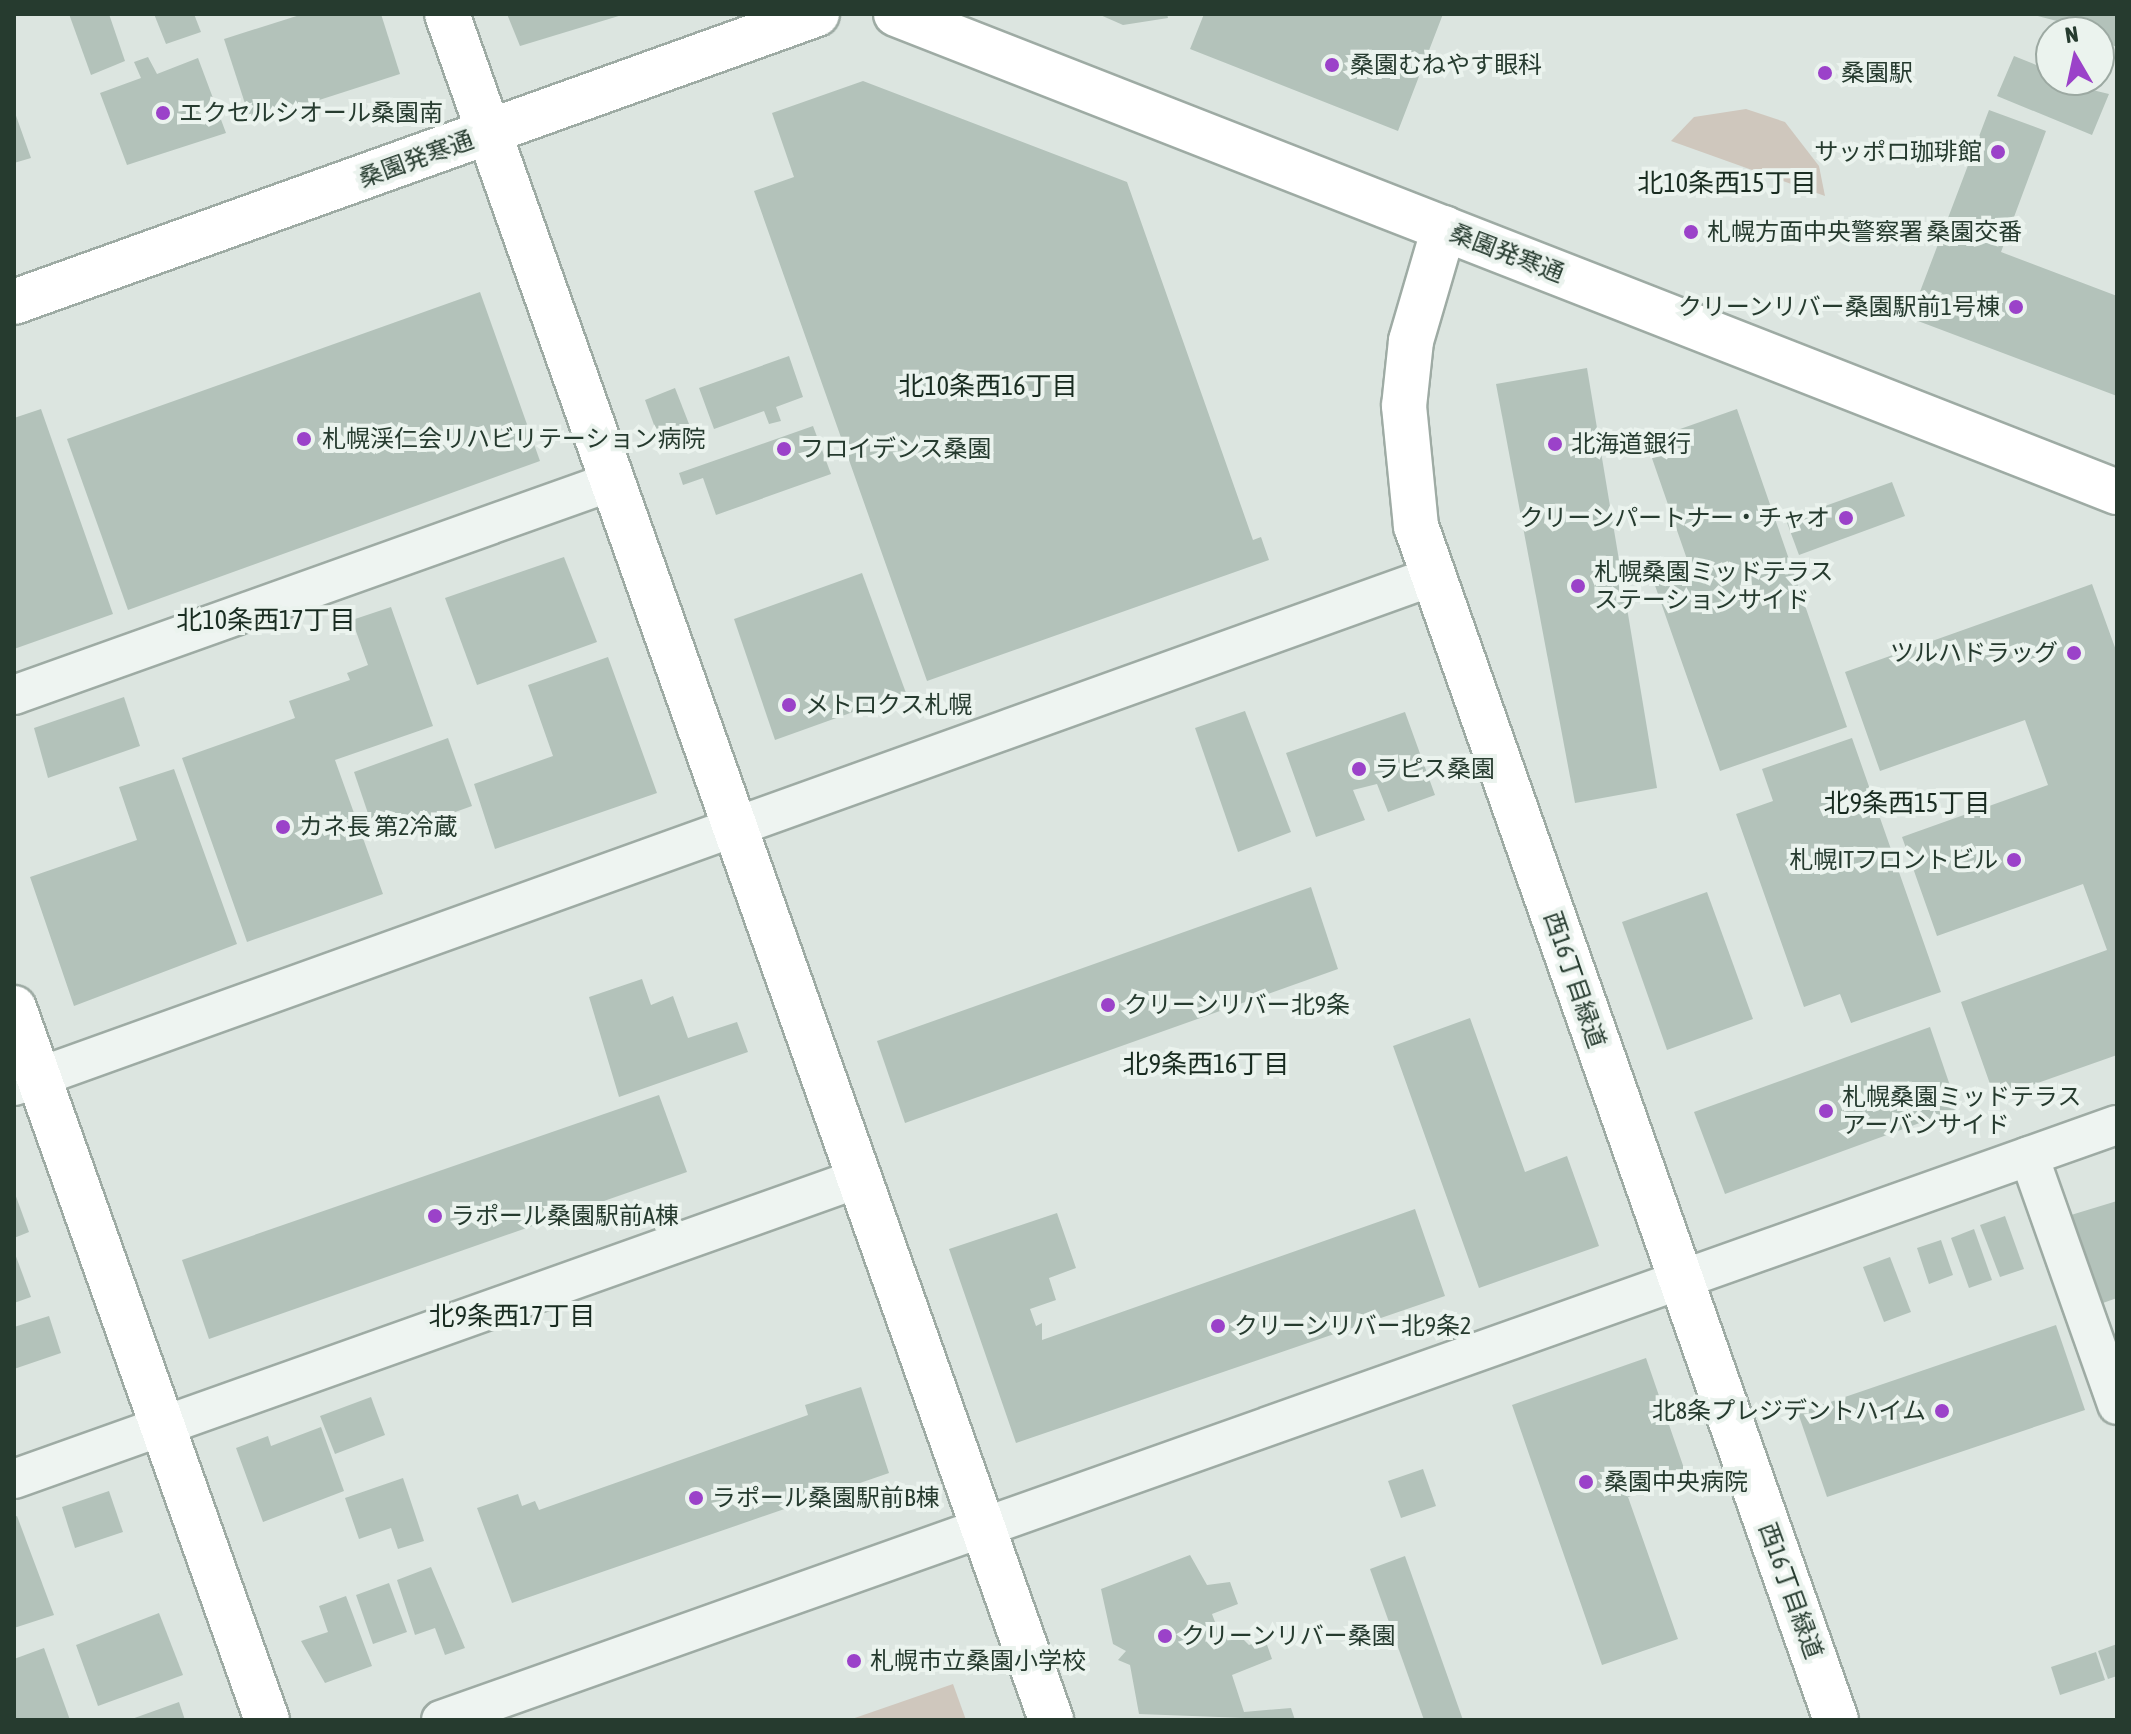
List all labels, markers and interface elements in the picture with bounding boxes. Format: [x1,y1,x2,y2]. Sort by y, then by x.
north arrow [2035,16,2115,96]
text: N [2063,20,2080,48]
place label: 桑園むねやす眼科 [1350,51,1542,79]
marker: 桑園むねやす眼科 [1321,54,1343,76]
place label: 桑園駅 [1841,59,1913,87]
marker: 桑園駅 [1816,64,1834,82]
place label: エクセルシオール桑園南 [179,99,443,127]
marker: エクセルシオール桑園南 [154,104,172,122]
street label: 桑園発寒通 [355,125,477,193]
place label: サッポロ珈琲館 [1814,138,1982,166]
marker: サッポロ珈琲館 [1989,143,2007,161]
district label: 北10条西15丁目 [1638,168,1816,200]
street label: 桑園発寒通 [1446,218,1568,288]
place label: 札幌方面中央警察署 桑園交番 [1707,218,2022,246]
marker: 札幌方面中央警察署 桑園交番 [1682,223,1700,241]
place label: クリーンリバー桑園駅前1号棟 [1677,293,2000,321]
marker: クリーンリバー桑園駅前1号棟 [2007,298,2025,316]
district label: 北10条西16丁目 [899,371,1077,403]
place label: 札幌渓仁会リハビリテーション病院 [322,425,706,453]
marker: 札幌渓仁会リハビリテーション病院 [293,428,315,450]
place label: 北海道銀行 [1571,430,1691,458]
place label: フロイデンス桑園 [800,435,992,463]
marker: 北海道銀行 [1546,435,1564,453]
marker: フロイデンス桑園 [775,440,793,458]
place label: クリーンパートナー・チャオ [1518,504,1830,532]
marker: クリーンパートナー・チャオ [1837,509,1855,527]
place label: 札幌桑園ミッドテラス ステーションサイド [1594,558,1834,614]
marker: 札幌桑園ミッドテラス ステーションサイド [1569,577,1587,595]
district label: 北10条西17丁目 [177,605,355,637]
place label: ツルハドラッグ [1890,639,2058,667]
marker: ツルハドラッグ [2065,644,2083,662]
place label: メトロクス札幌 [805,691,973,719]
marker: メトロクス札幌 [780,696,798,714]
place label: ラピス桑園 [1375,755,1495,783]
marker: ラピス桑園 [1350,760,1368,778]
district label: 北9条西15丁目 [1824,788,1990,820]
place label: カネ長 第2冷蔵 [299,813,458,841]
marker: カネ長 第2冷蔵 [274,818,292,836]
place label: 札幌ITフロントビル [1789,846,1998,874]
marker: 札幌ITフロントビル [2005,851,2023,869]
street label: 西16丁目緑道 [1538,908,1612,1052]
place label: クリーンリバー北9条 [1124,991,1351,1019]
marker: クリーンリバー北9条 [1099,996,1117,1014]
district label: 北9条西16丁目 [1123,1049,1289,1081]
place label: 札幌桑園ミッドテラス アーバンサイド [1842,1083,2082,1139]
marker: 札幌桑園ミッドテラス アーバンサイド [1817,1102,1835,1120]
place label: ラポール桑園駅前A棟 [451,1202,679,1230]
marker: ラポール桑園駅前A棟 [426,1207,444,1225]
district label: 北9条西17丁目 [429,1301,595,1333]
place label: クリーンリバー北9条2 [1234,1312,1473,1340]
marker: クリーンリバー北9条2 [1209,1317,1227,1335]
place label: 北8条プレジデントハイム [1651,1397,1926,1425]
marker: 北8条プレジデントハイム [1933,1402,1951,1420]
place label: 桑園中央病院 [1604,1468,1748,1496]
marker: 桑園中央病院 [1575,1471,1597,1493]
place label: ラポール桑園駅前B棟 [712,1484,939,1512]
marker: ラポール桑園駅前B棟 [687,1489,705,1507]
street label: 西16丁目緑道 [1753,1519,1829,1663]
place label: クリーンリバー桑園 [1181,1622,1397,1650]
marker: クリーンリバー桑園 [1156,1627,1174,1645]
place label: 札幌市立桑園小学校 [870,1647,1086,1675]
marker: 札幌市立桑園小学校 [845,1652,863,1670]

